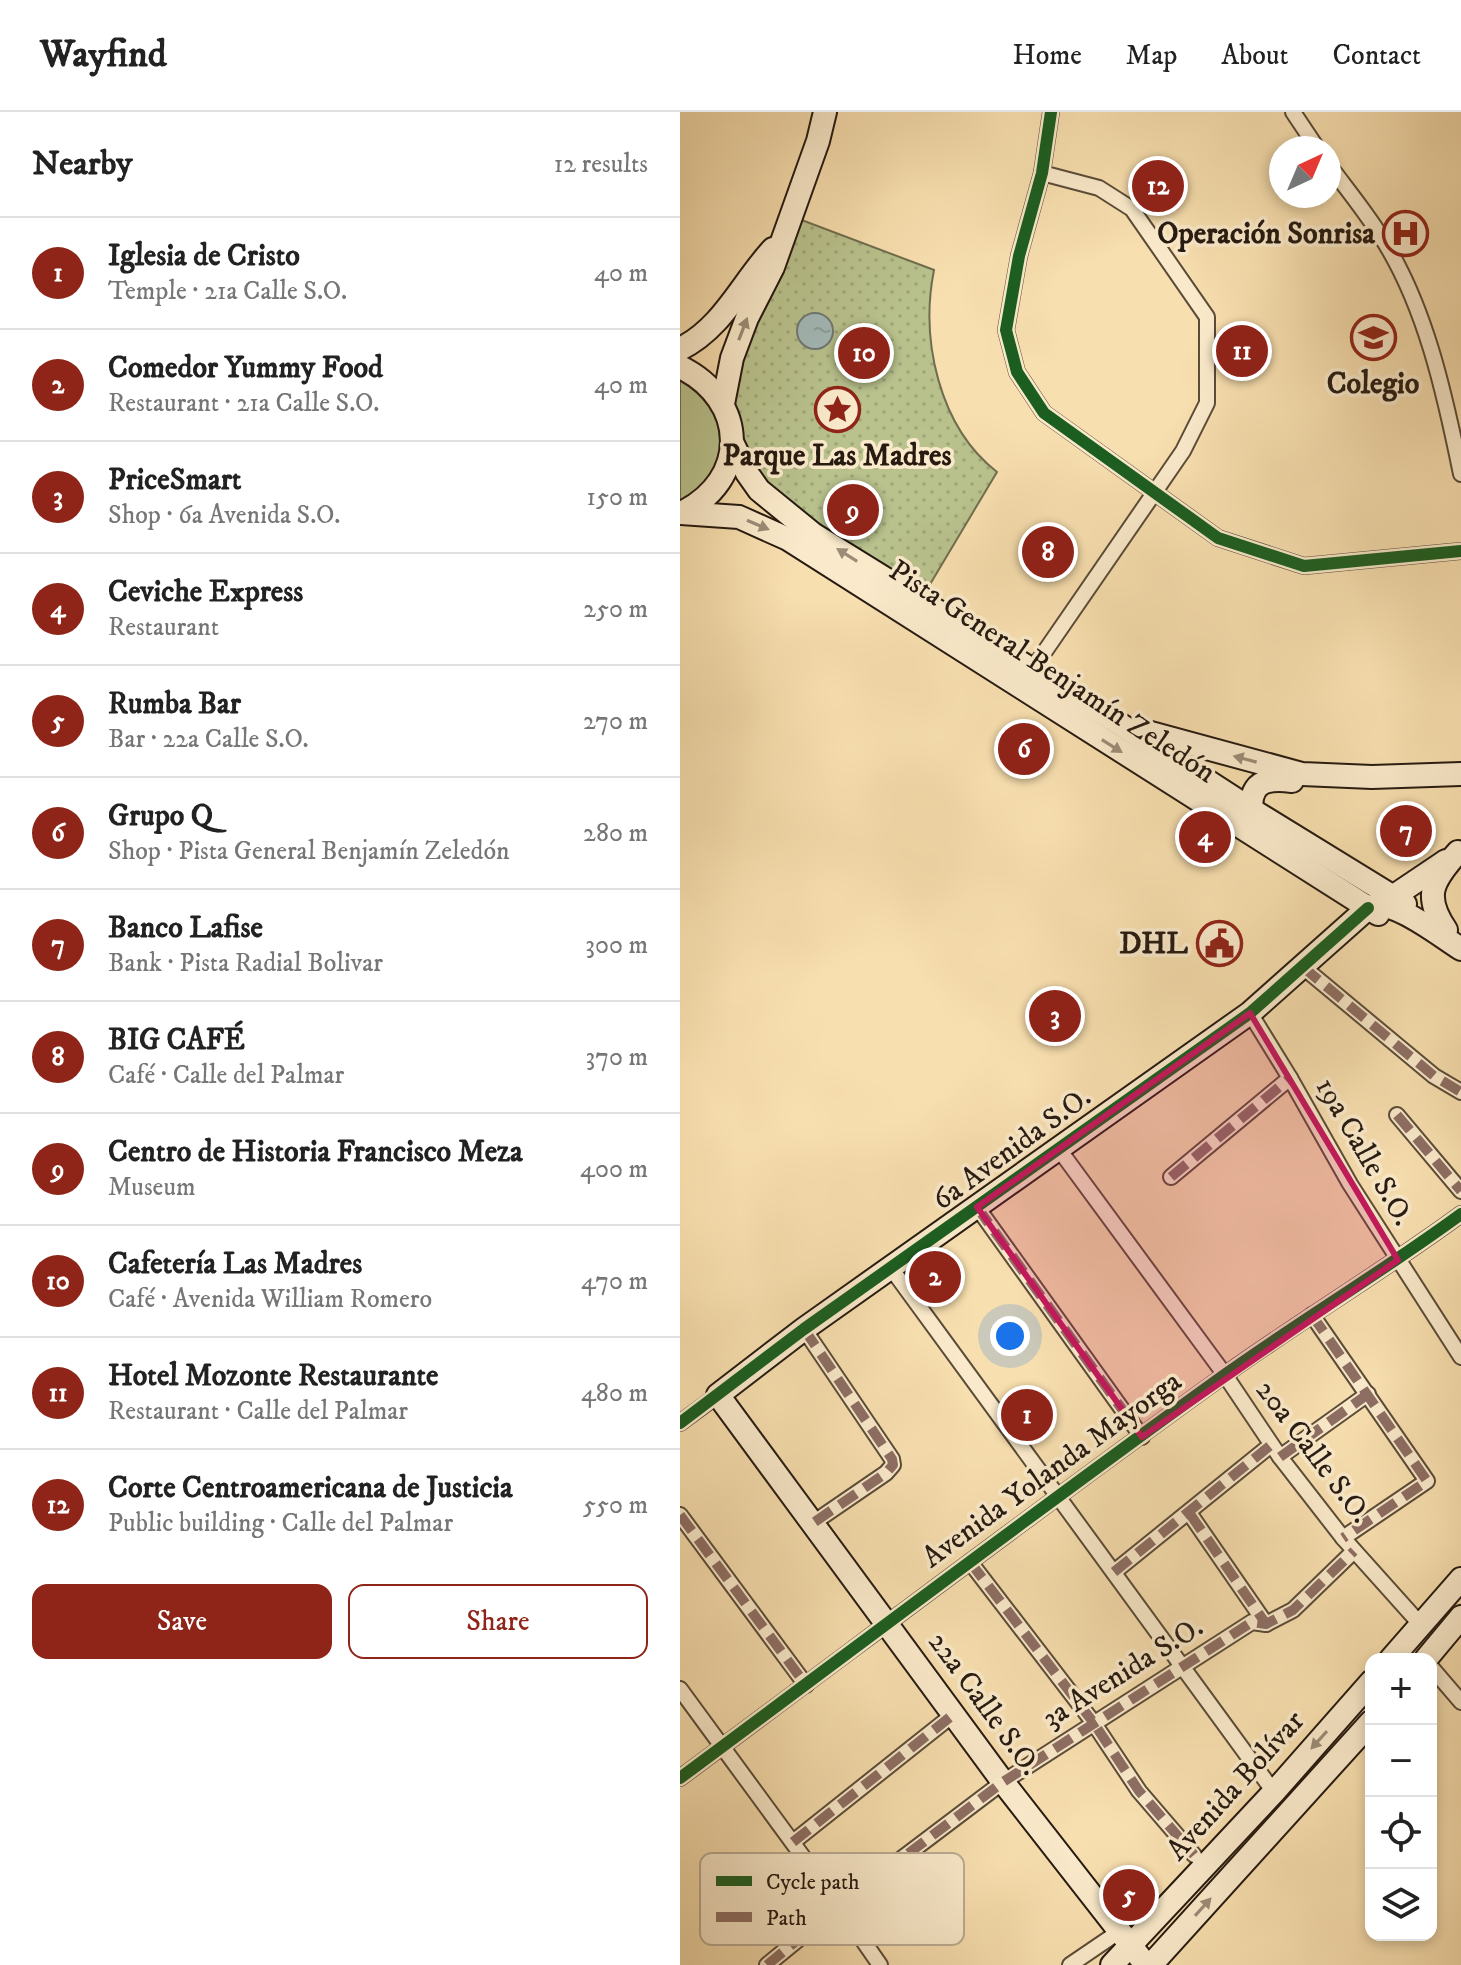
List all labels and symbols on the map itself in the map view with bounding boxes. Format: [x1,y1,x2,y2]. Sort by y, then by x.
north arrow [1269,136,1341,208]
pin: 12 [1132,156,1184,216]
hospital icon: Operación Sonrisa [1382,210,1430,258]
place label: Operación Sonrisa [1157,216,1376,253]
school or university icon: Colegio [1349,314,1397,362]
one-way arrow [737,317,750,341]
pin: 11 [1216,321,1268,381]
pin: 10 [838,323,890,383]
place label: Colegio [1327,366,1419,403]
place icon: Parque Las Madres [813,386,861,434]
place label: Parque Las Madres [723,438,951,475]
pin: 9 [827,480,879,540]
one-way arrow [746,518,769,531]
pin: 8 [1022,522,1074,582]
one-way arrow [836,547,857,562]
street label: Pista General Benjamín Zeledón [882,552,1223,792]
pin: 6 [998,719,1050,779]
one-way arrow [1101,739,1122,754]
one-way arrow [1233,752,1258,764]
pin: 7 [1380,801,1432,861]
pin: 4 [1179,807,1231,867]
public building icon: DHL [1195,920,1243,968]
place label: DHL [1119,926,1188,963]
pin: 3 [1029,986,1081,1046]
street label: 19a Calle S.O. [1307,1071,1421,1233]
street label: 6a Avenida S.O. [925,1079,1099,1219]
pin: 2 [909,1247,961,1307]
your location [990,1316,1030,1356]
street label: Avenida Yolanda Mayorga [915,1363,1189,1577]
street label: 20a Calle S.O. [1247,1373,1379,1531]
pin: 1 [1001,1385,1053,1445]
street label: 3a Avenida S.O. [1036,1609,1210,1737]
street label: 22a Calle S.O. [919,1625,1049,1783]
street label: Avenida Bolívar [1159,1703,1313,1869]
one-way arrow [1311,1731,1329,1750]
legend [700,1853,964,1945]
pin: 5 [1103,1865,1155,1925]
text: Cycle path [766,1869,860,1896]
one-way arrow [1194,1897,1212,1917]
text: Path [766,1905,807,1932]

